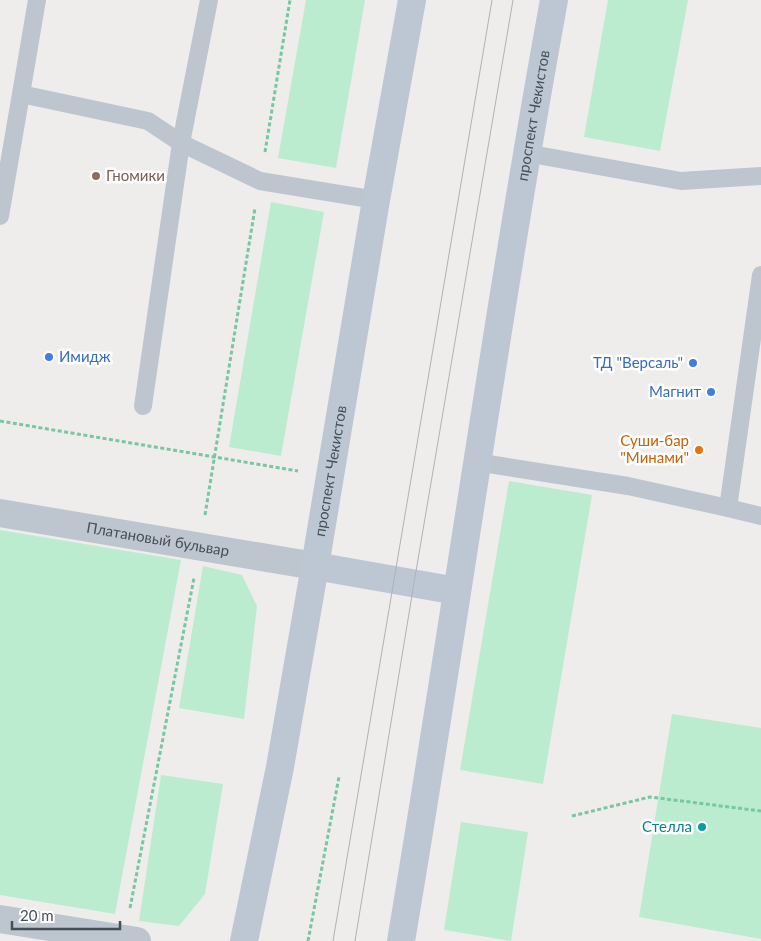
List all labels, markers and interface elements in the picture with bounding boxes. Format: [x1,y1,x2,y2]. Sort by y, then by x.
street label: проспект Чекистов [513,49,553,182]
place label: Гномики [106,166,165,184]
marker: Гномики [90,170,102,182]
place label: Имидж [59,347,111,365]
marker: Имидж [43,351,55,363]
place label: ТД "Версаль" [593,353,683,371]
marker: ТД "Версаль" [687,357,699,369]
place label: Магнит [649,382,701,400]
marker: Магнит [705,386,717,398]
street label: проспект Чекистов [310,404,350,538]
place label: Суши-бар "Минами" [620,431,689,466]
marker: Суши-бар "Минами" [693,444,705,456]
street label: Платановый бульвар [85,518,231,559]
place label: Стелла [642,817,692,835]
marker: Стелла [696,821,708,833]
scale bar [12,898,120,930]
text: 20 m [20,906,54,924]

